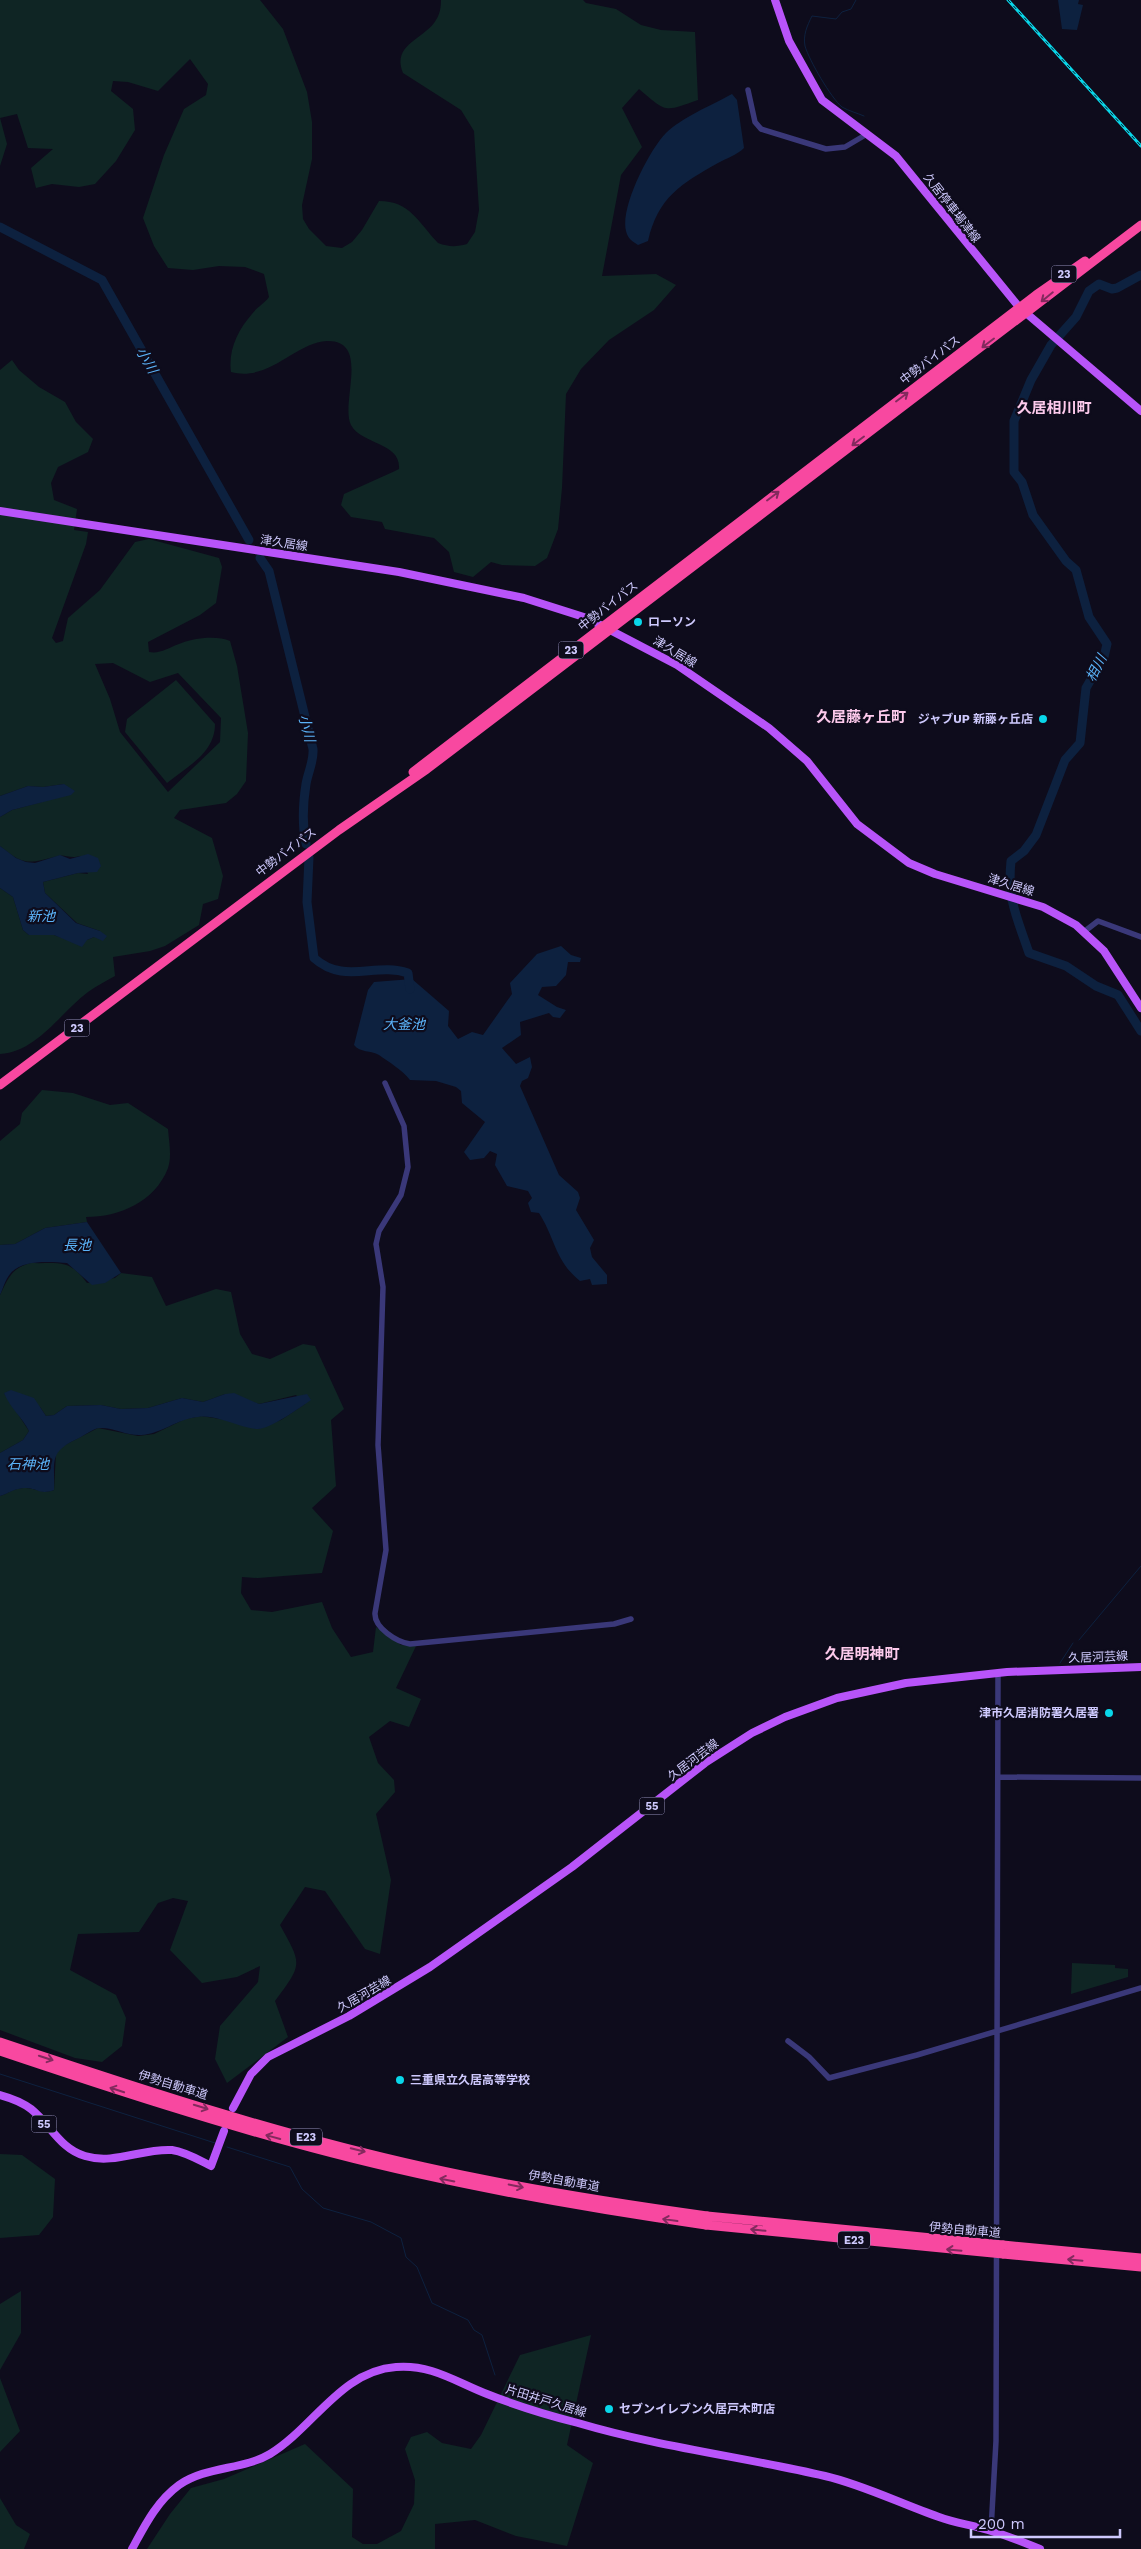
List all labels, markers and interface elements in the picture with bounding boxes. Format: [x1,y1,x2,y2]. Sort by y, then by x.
street label: 久居停車場津線 [921,171,983,245]
road number: 23 [1052,266,1076,282]
one-way arrow [1041,292,1054,303]
street label: 中勢バイパス [897,333,963,387]
one-way arrow [982,338,995,349]
water label: 小川 [133,344,162,378]
one-way arrow [895,392,908,403]
district label: 久居相川町 [1016,399,1092,417]
one-way arrow [852,436,865,447]
one-way arrow [766,490,779,501]
street label: 津久居線 [259,533,309,553]
street label: 中勢バイパス [575,578,641,634]
place label: ローソン [648,615,696,629]
marker: ローソン [632,616,644,628]
street label: 津久居線 [651,634,699,670]
road number: 23 [558,642,584,658]
water label: 相川 [1083,650,1110,684]
district label: 久居藤ヶ丘町 [816,708,906,726]
water label: 小川 [296,712,319,745]
place label: ジャブUP 新藤ヶ丘店 [918,712,1033,726]
marker: ジャブUP 新藤ヶ丘店 [1037,713,1049,725]
street label: 中勢バイパス [253,825,319,879]
street label: 津久居線 [986,871,1036,899]
water label: 新池 [27,908,57,924]
water label: 大釜池 [383,1016,427,1032]
road number: 23 [64,1020,90,1036]
water label: 長池 [63,1237,93,1253]
water label: 石神池 [7,1456,51,1472]
district label: 久居明神町 [824,1645,900,1663]
street label: 久居河芸線 [1068,1649,1128,1665]
place label: 津市久居消防署久居署 [979,1706,1099,1720]
marker: 津市久居消防署久居署 [1103,1707,1115,1719]
street label: 久居河芸線 [665,1736,721,1784]
road number: 55 [640,1798,664,1814]
street label: 久居河芸線 [335,1973,393,2015]
one-way arrow [38,2053,54,2063]
street label: 伊勢自動車道 [137,2068,209,2102]
place label: 三重県立久居高等学校 [410,2073,530,2087]
marker: 三重県立久居高等学校 [394,2074,406,2086]
one-way arrow [109,2084,125,2094]
one-way arrow [193,2103,208,2112]
road number: 55 [32,2116,56,2132]
road number: E23 [290,2128,322,2146]
one-way arrow [265,2131,281,2141]
one-way arrow [349,2146,365,2156]
street label: 伊勢自動車道 [527,2168,601,2194]
one-way arrow [440,2175,456,2184]
one-way arrow [508,2181,524,2191]
one-way arrow [662,2214,678,2224]
street label: 伊勢自動車道 [929,2220,1001,2240]
one-way arrow [750,2225,766,2235]
road number: E23 [838,2232,870,2248]
one-way arrow [947,2245,963,2254]
one-way arrow [1067,2255,1083,2265]
street label: 片田井戸久居線 [504,2382,588,2420]
place label: セブンイレブン久居戸木町店 [619,2402,775,2416]
marker: セブンイレブン久居戸木町店 [603,2403,615,2415]
scale bar [971,2506,1120,2538]
text: 200 m [978,2515,1025,2533]

